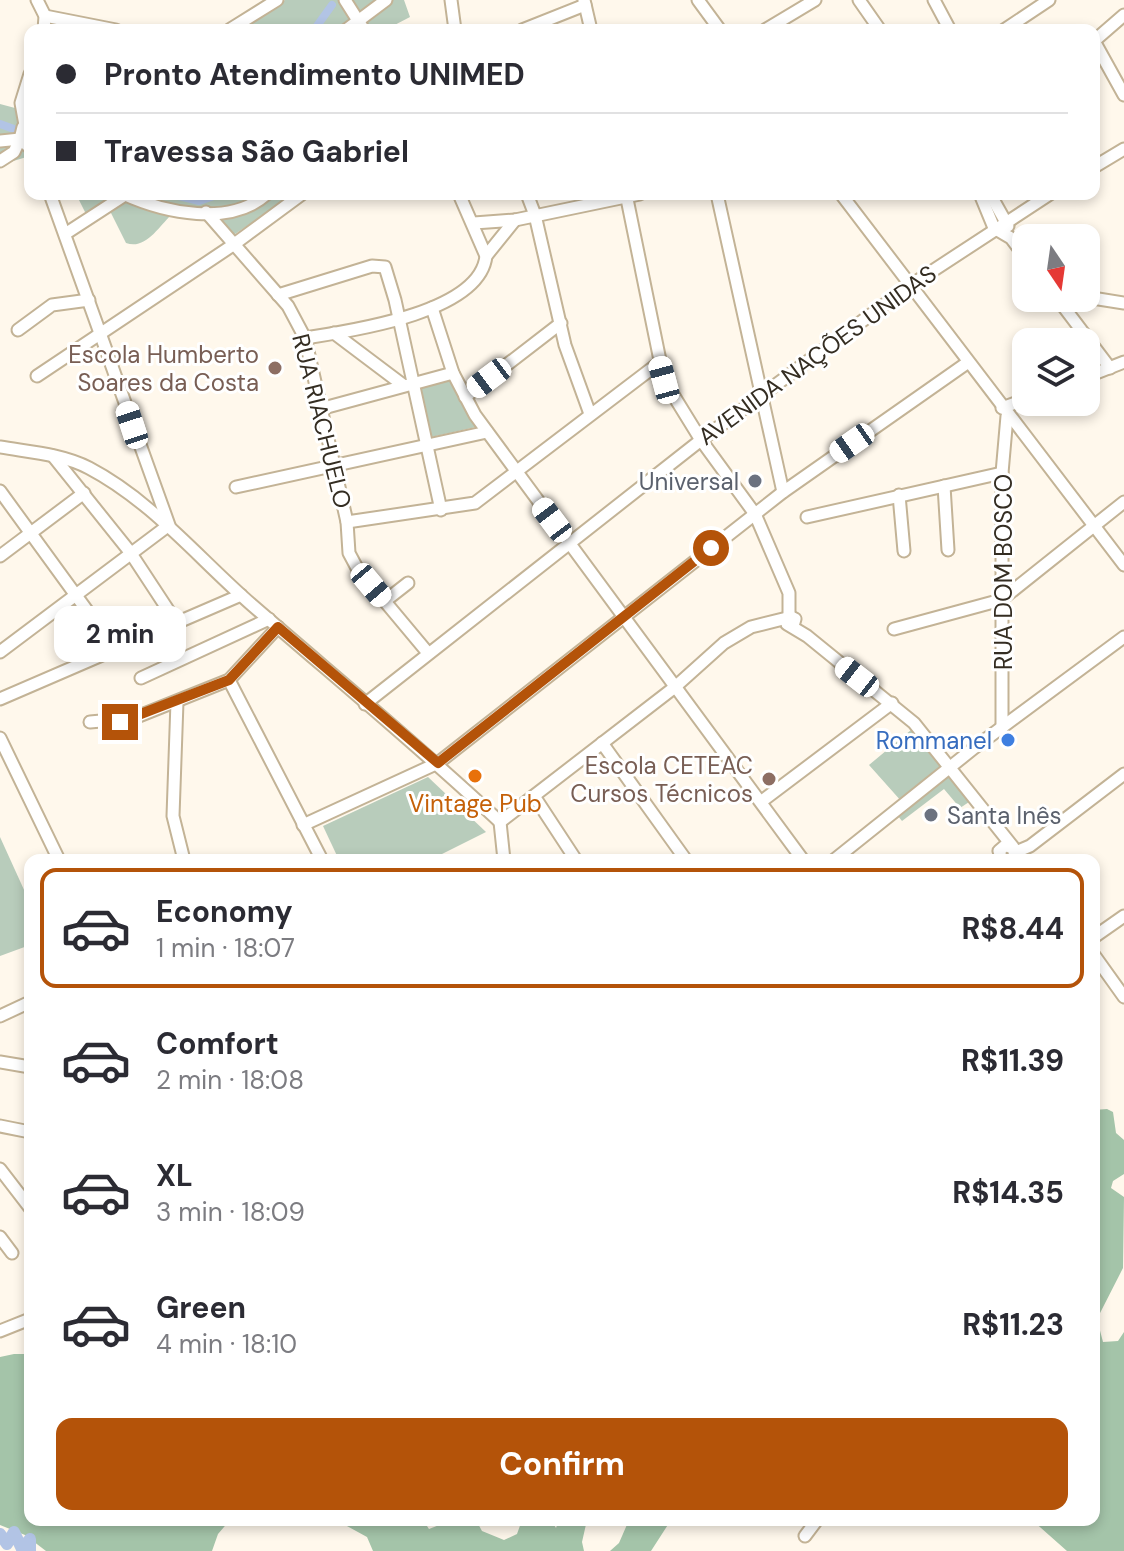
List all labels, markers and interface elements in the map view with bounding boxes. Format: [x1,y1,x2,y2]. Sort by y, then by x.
text: Pronto Atendimento UNIMED [104,55,525,94]
text: Travessa São Gabriel [104,132,409,171]
north arrow [1012,224,1100,312]
map controls [1012,224,1100,416]
street label: AVENIDA NAÇÕES UNIDAS [692,258,942,452]
button: layers [1012,328,1100,416]
street label: RUA RIACHUELO [285,330,359,512]
place label: Escola Humberto Soares da Costa [68,339,259,398]
car [463,354,515,402]
car [646,354,682,406]
marker: Escola Humberto Soares da Costa [266,359,284,377]
car [113,398,151,452]
car [825,419,879,467]
place label: Universal [639,466,739,497]
marker: Universal [746,472,764,490]
street label: RUA DOM BOSCO [988,474,1019,670]
car [528,494,576,546]
route start [693,530,729,566]
car [346,559,396,611]
callout: 2 min [54,606,186,662]
text: 2 min [86,617,154,651]
car [831,653,883,701]
route end [102,704,138,740]
place label: Rommanel [876,725,992,756]
marker: Rommanel [999,731,1017,749]
place label: Escola CETEAC Cursos Técnicos [570,750,753,809]
marker: Vintage Pub [466,767,484,785]
marker: Escola CETEAC Cursos Técnicos [760,770,778,788]
place label: Vintage Pub [408,788,542,819]
place label: Santa Inês [947,800,1062,831]
marker: Santa Inês [922,806,940,824]
icon: car [60,892,132,964]
text: Economy [156,892,293,931]
text: R$8.44 [961,909,1064,948]
text: 1 min · 18:07 [156,931,295,965]
icon: car [60,1024,132,1096]
text: Comfort [156,1024,279,1063]
text: R$11.39 [961,1041,1064,1080]
text: 2 min · 18:08 [156,1063,304,1097]
icon: car [60,1156,132,1228]
text: XL [156,1156,193,1195]
text: R$14.35 [952,1173,1064,1212]
text: 3 min · 18:09 [156,1195,305,1229]
icon: car [60,1288,132,1360]
text: Green [156,1288,246,1327]
text: R$11.23 [962,1305,1064,1344]
text: 4 min · 18:10 [156,1327,297,1361]
button: Confirm [56,1418,1068,1510]

